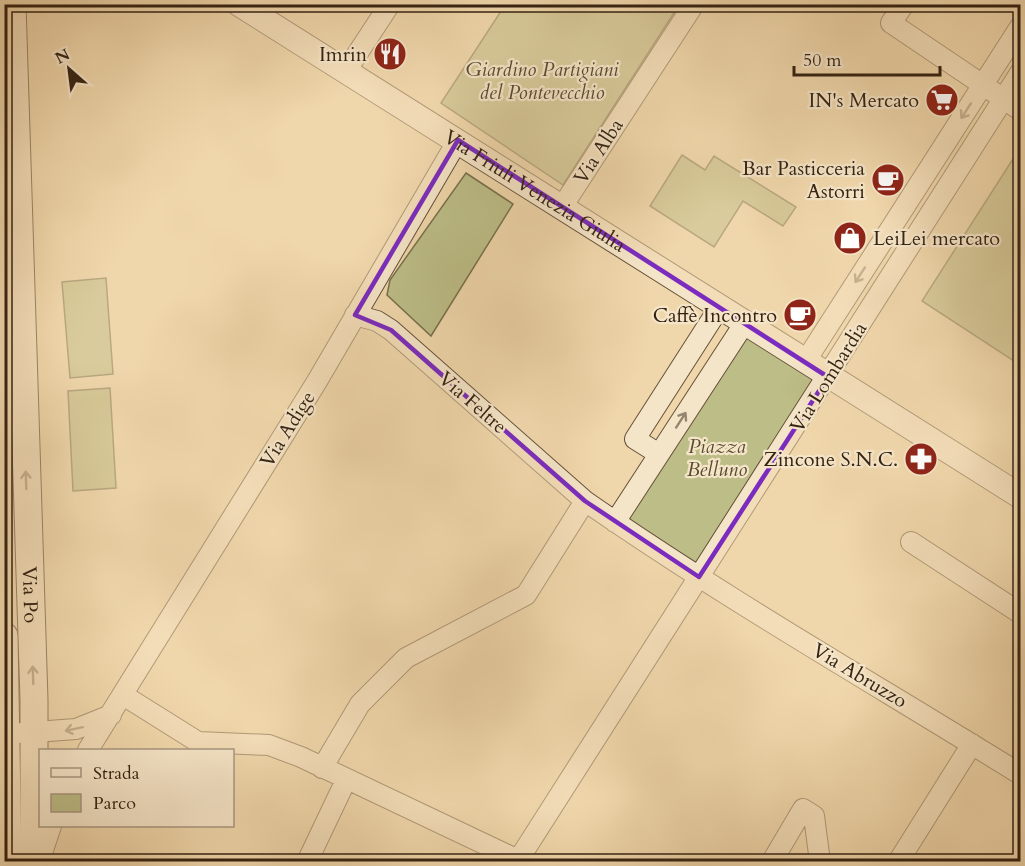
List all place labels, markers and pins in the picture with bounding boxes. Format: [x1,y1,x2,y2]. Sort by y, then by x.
restaurant icon: Imrin [372,36,408,72]
place label: Imrin [319,41,368,68]
supermarket icon: IN's Mercato [924,82,960,118]
place label: IN's Mercato [808,87,919,114]
place label: Bar Pasticceria Astorri [742,155,865,205]
cafe icon: Bar Pasticceria Astorri [870,162,906,198]
shop icon: LeiLei mercato [832,220,868,256]
place label: LeiLei mercato [873,225,1000,252]
cafe icon: Caffè Incontro [782,297,818,333]
place label: Caffè Incontro [653,302,777,329]
pharmacy icon: Zincone S.N.C. [903,441,939,477]
place label: Zincone S.N.C. [763,446,898,473]

